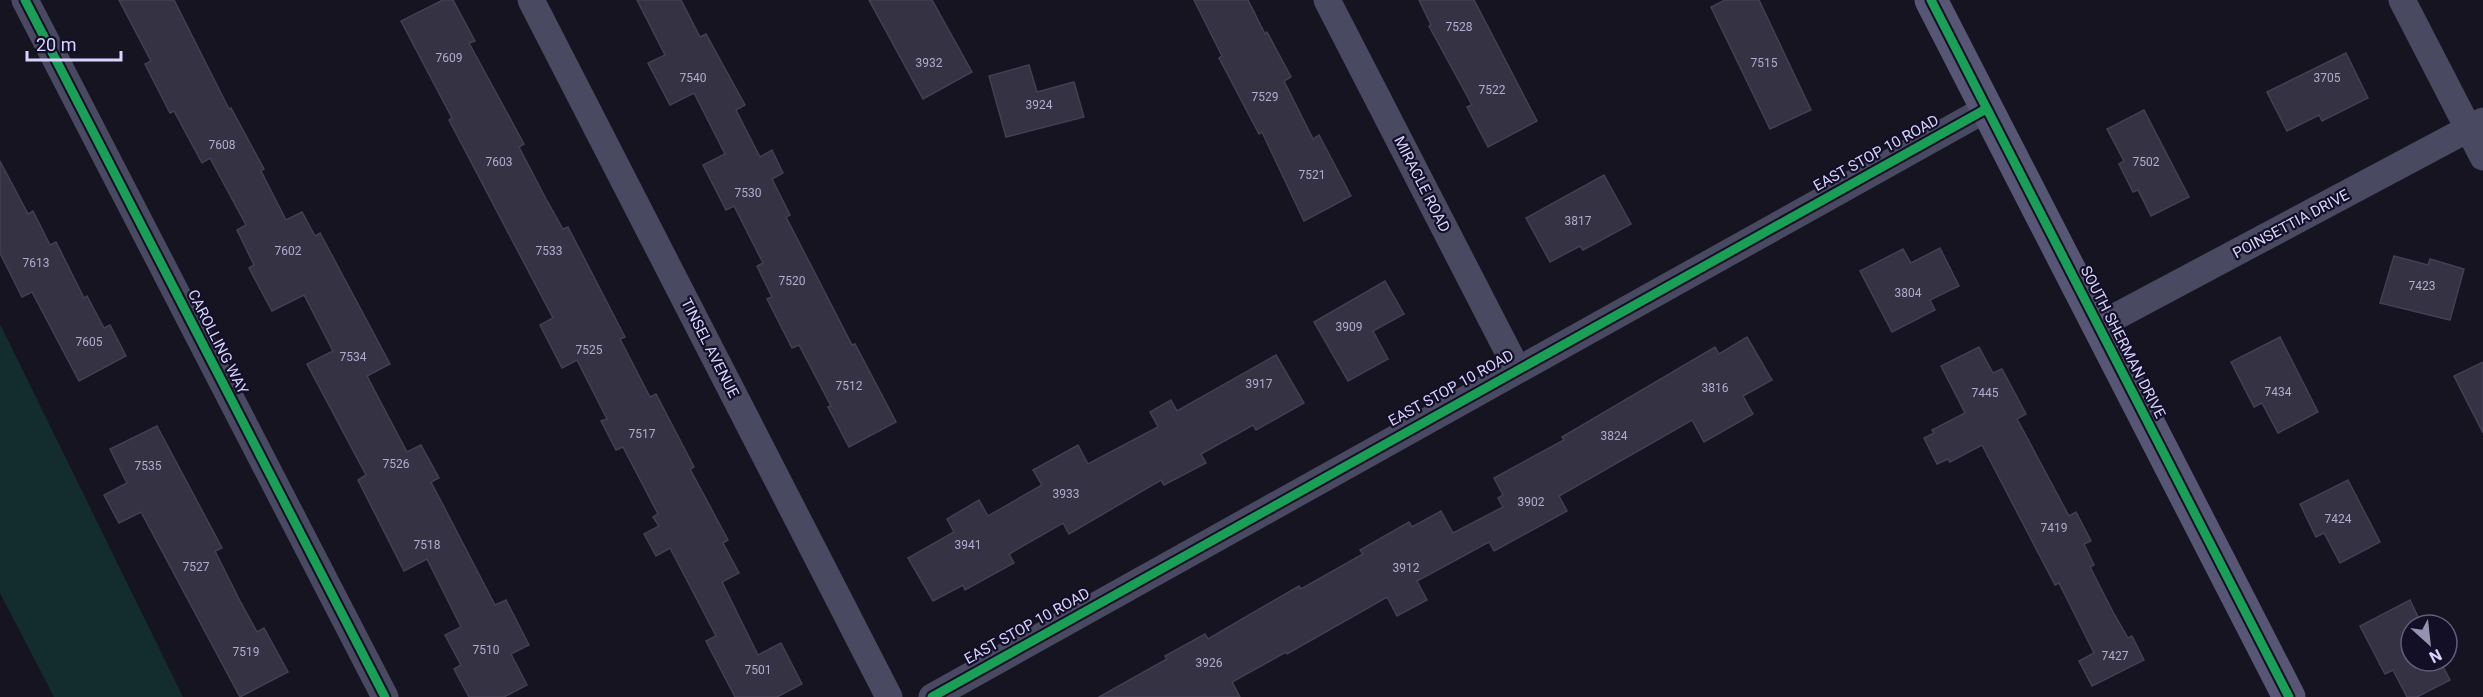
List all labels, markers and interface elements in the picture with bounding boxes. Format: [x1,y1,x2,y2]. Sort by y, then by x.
house number: 7528 [1446,20,1473,34]
scale bar [27,24,122,62]
text: 20 m [36,34,76,55]
house number: 7609 [436,51,462,65]
house number: 3932 [916,56,943,70]
house number: 7515 [1751,56,1778,70]
house number: 7540 [680,71,707,85]
house number: 3705 [2314,71,2341,85]
house number: 7522 [1479,83,1506,97]
house number: 7529 [1252,90,1278,104]
house number: 3924 [1026,98,1053,112]
street label: EAST STOP 10 ROAD [1810,111,1942,195]
street label: MIRACLE ROAD [1390,133,1454,235]
house number: 7608 [209,138,236,152]
house number: 7603 [486,155,512,169]
house number: 7502 [2133,155,2160,169]
house number: 7521 [1299,168,1325,182]
house number: 7530 [735,186,762,200]
street label: POINSETTIA DRIVE [2230,186,2353,262]
house number: 3817 [1565,214,1592,228]
house number: 7602 [275,244,302,258]
house number: 7533 [536,244,562,258]
house number: 7613 [23,256,49,270]
street label: SOUTH SHERMAN DRIVE [2077,263,2169,422]
house number: 7520 [779,274,806,288]
house number: 7423 [2409,279,2435,293]
house number: 3804 [1895,286,1922,300]
street label: CAROLLING WAY [184,287,252,397]
street label: TINSEL AVENUE [677,295,743,401]
house number: 3909 [1336,320,1362,334]
house number: 7605 [76,335,103,349]
house number: 7525 [576,343,603,357]
street label: EAST STOP 10 ROAD [1385,346,1517,430]
house number: 7534 [340,350,367,364]
house number: 3917 [1246,377,1273,391]
house number: 7512 [836,379,863,393]
house number: 3816 [1702,381,1729,395]
house number: 7434 [2265,385,2292,399]
house number: 7445 [1972,386,1999,400]
house number: 7517 [629,427,656,441]
house number: 3824 [1601,429,1628,443]
house number: 7526 [383,457,410,471]
house number: 7535 [135,459,162,473]
house number: 3933 [1053,487,1079,501]
house number: 3902 [1518,495,1545,509]
house number: 7424 [2325,512,2352,526]
house number: 7419 [2041,521,2067,535]
house number: 7518 [414,538,441,552]
house number: 3941 [955,538,981,552]
house number: 7527 [183,560,210,574]
house number: 3912 [1393,561,1420,575]
street label: EAST STOP 10 ROAD [961,584,1093,668]
north arrow [2399,613,2459,673]
house number: 7510 [473,643,500,657]
house number: 7519 [233,645,259,659]
text: N [2426,645,2445,667]
house number: 7427 [2102,649,2129,663]
house number: 3926 [1196,656,1223,670]
house number: 7501 [745,663,771,677]

